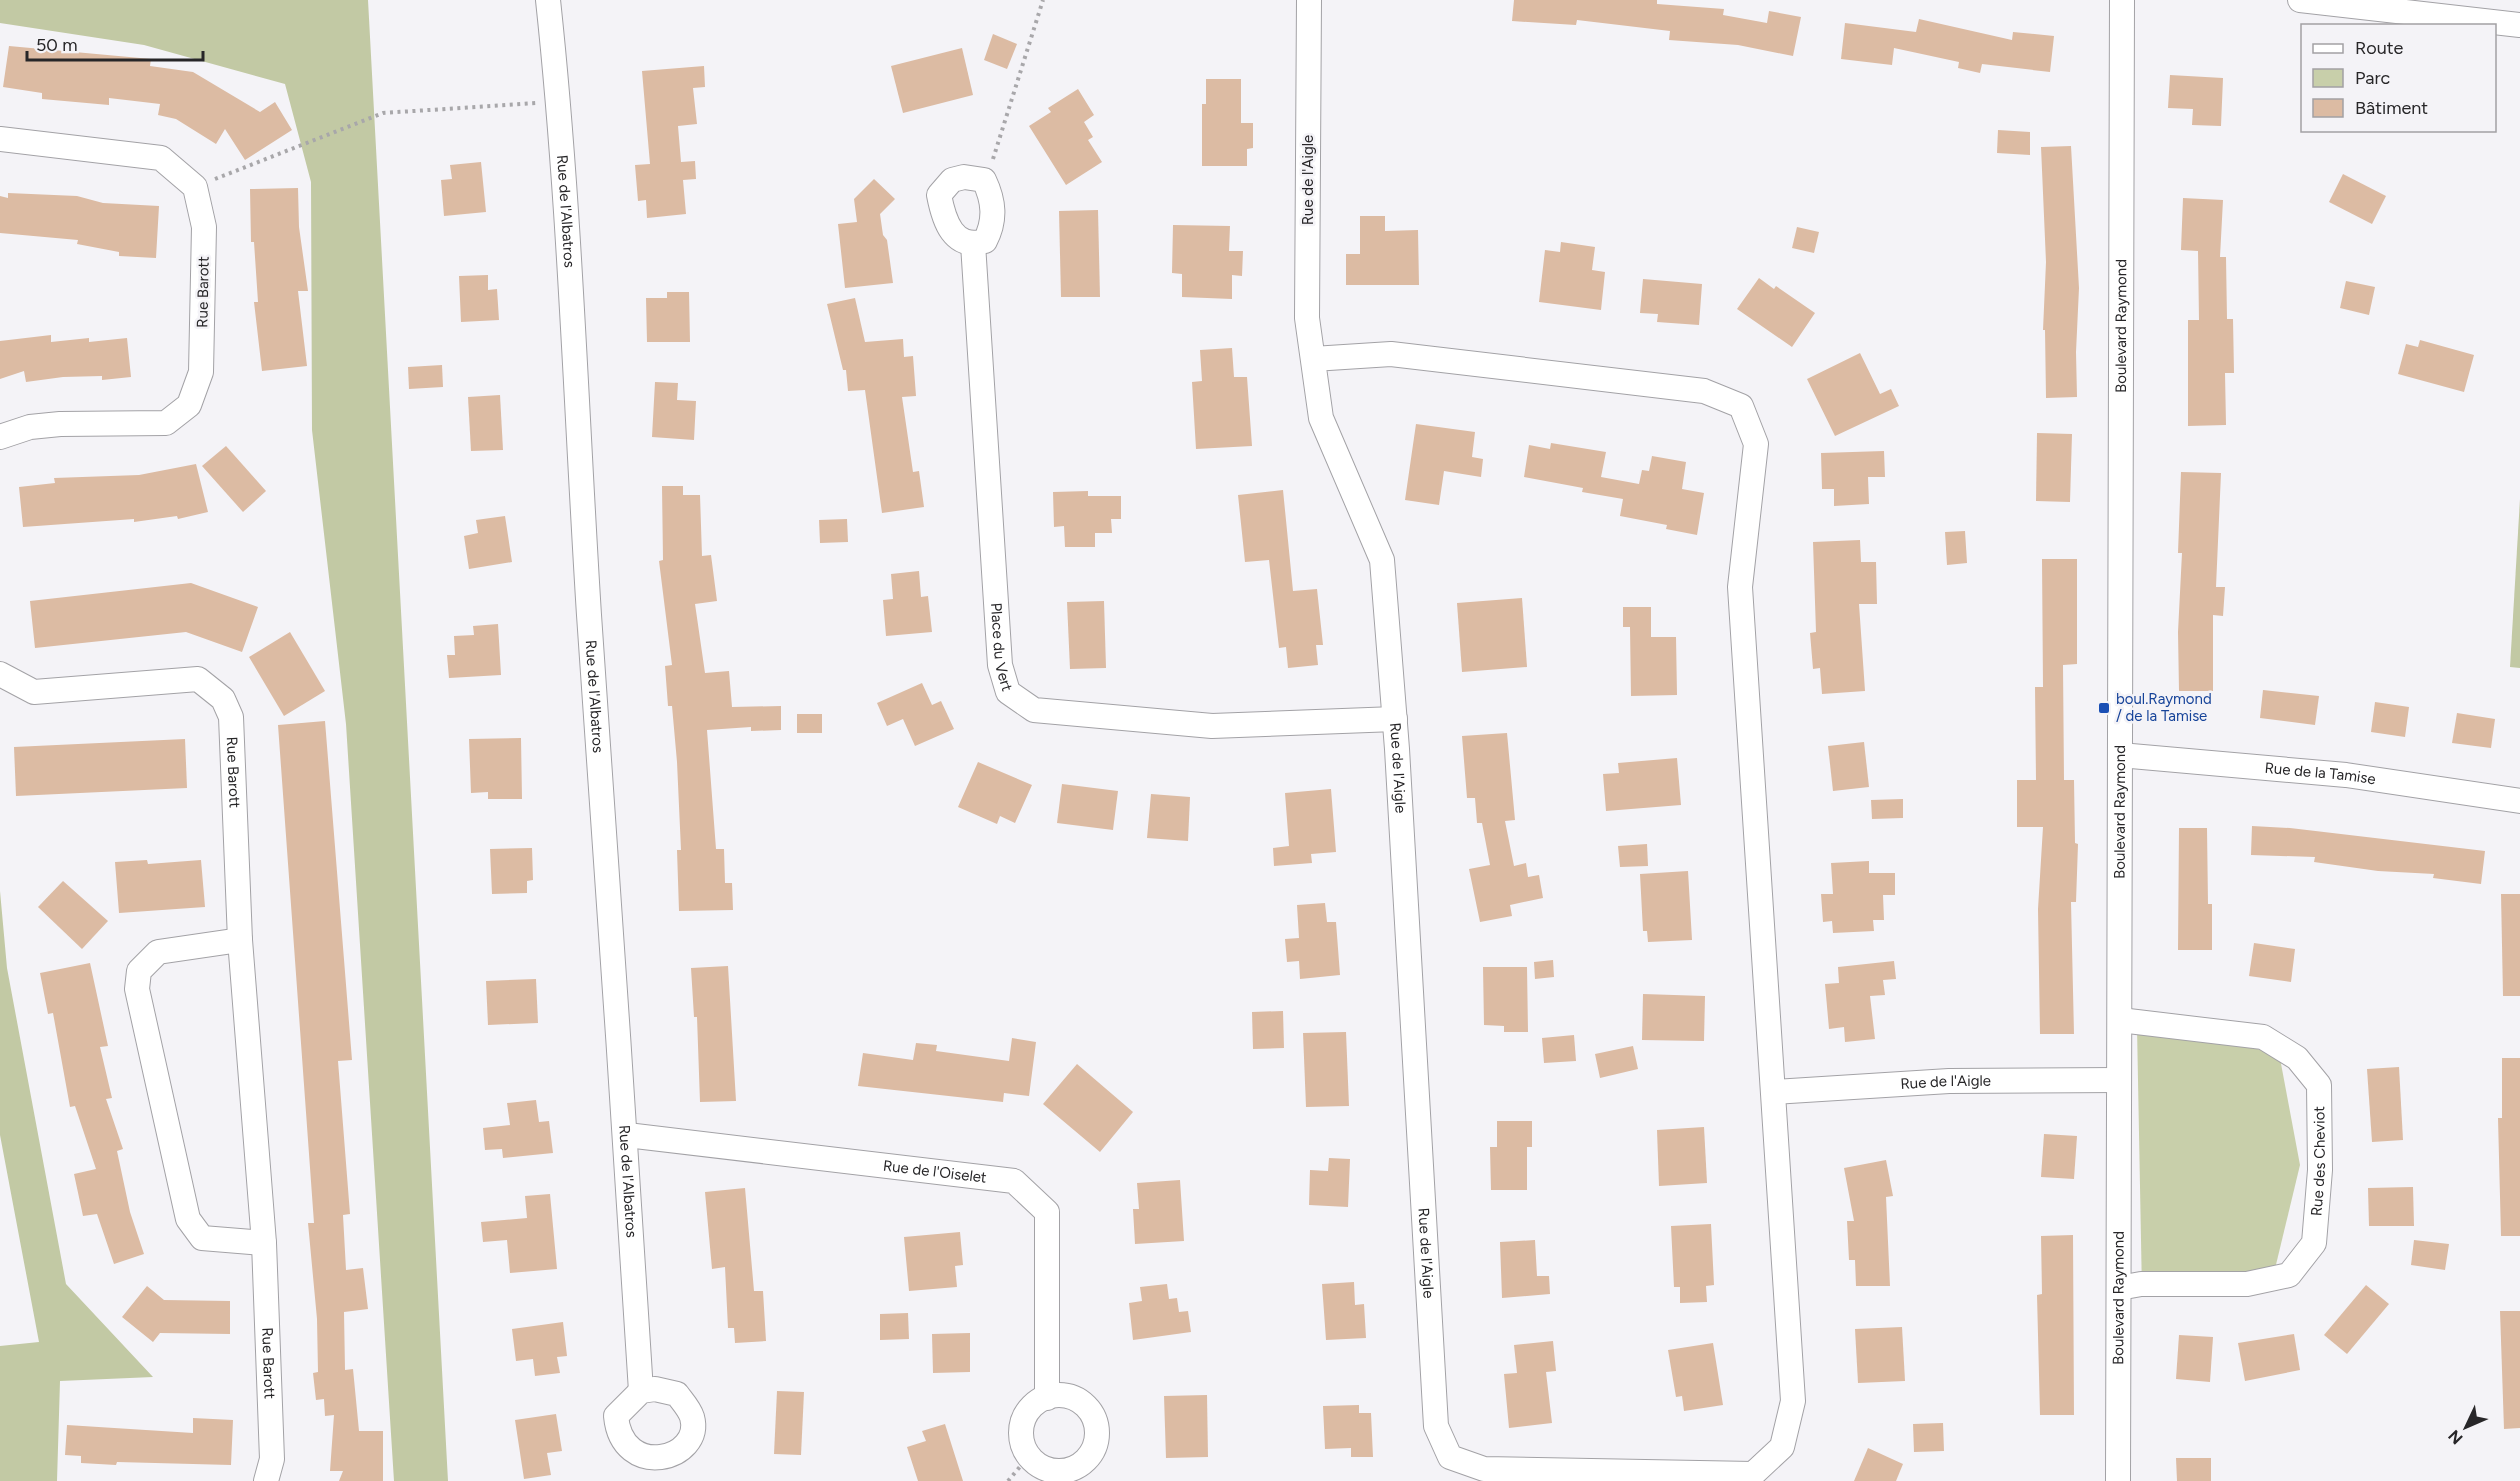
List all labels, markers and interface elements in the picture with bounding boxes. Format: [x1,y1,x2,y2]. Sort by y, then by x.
scale bar [27,24,202,62]
legend [2301,24,2496,132]
text: 50 m [36,34,78,56]
text: Route [2355,37,2404,59]
text: Parc [2355,67,2391,89]
text: Bâtiment [2355,97,2428,119]
street label: Rue de l'Aigle [1299,135,1317,225]
street label: Rue de l'Albatros [553,154,579,268]
street label: Rue Barott [193,256,213,328]
street label: Boulevard Raymond [2112,259,2130,393]
street label: Place du Vert [987,602,1016,694]
street label: Rue de l'Albatros [582,639,607,754]
place label: boul.Raymond / de la Tamise [2116,690,2212,725]
marker: boul.Raymond / de la Tamise [2097,701,2111,715]
street label: Rue de l'Aigle [1386,722,1410,814]
street label: Rue Barott [223,736,244,809]
street label: Boulevard Raymond [2111,745,2129,879]
street label: Rue de la Tamise [2264,759,2377,788]
street label: Rue de l'Aigle [1900,1072,1991,1093]
street label: Rue des Cheviot [2307,1106,2329,1217]
street label: Rue de l'Albatros [615,1124,641,1238]
street label: Rue de l'Oiselet [882,1157,988,1187]
street label: Rue de l'Aigle [1414,1207,1438,1299]
street label: Boulevard Raymond [2109,1231,2128,1365]
street label: Rue Barott [258,1327,279,1400]
north arrow [2436,1397,2496,1457]
text: N [2444,1426,2467,1448]

